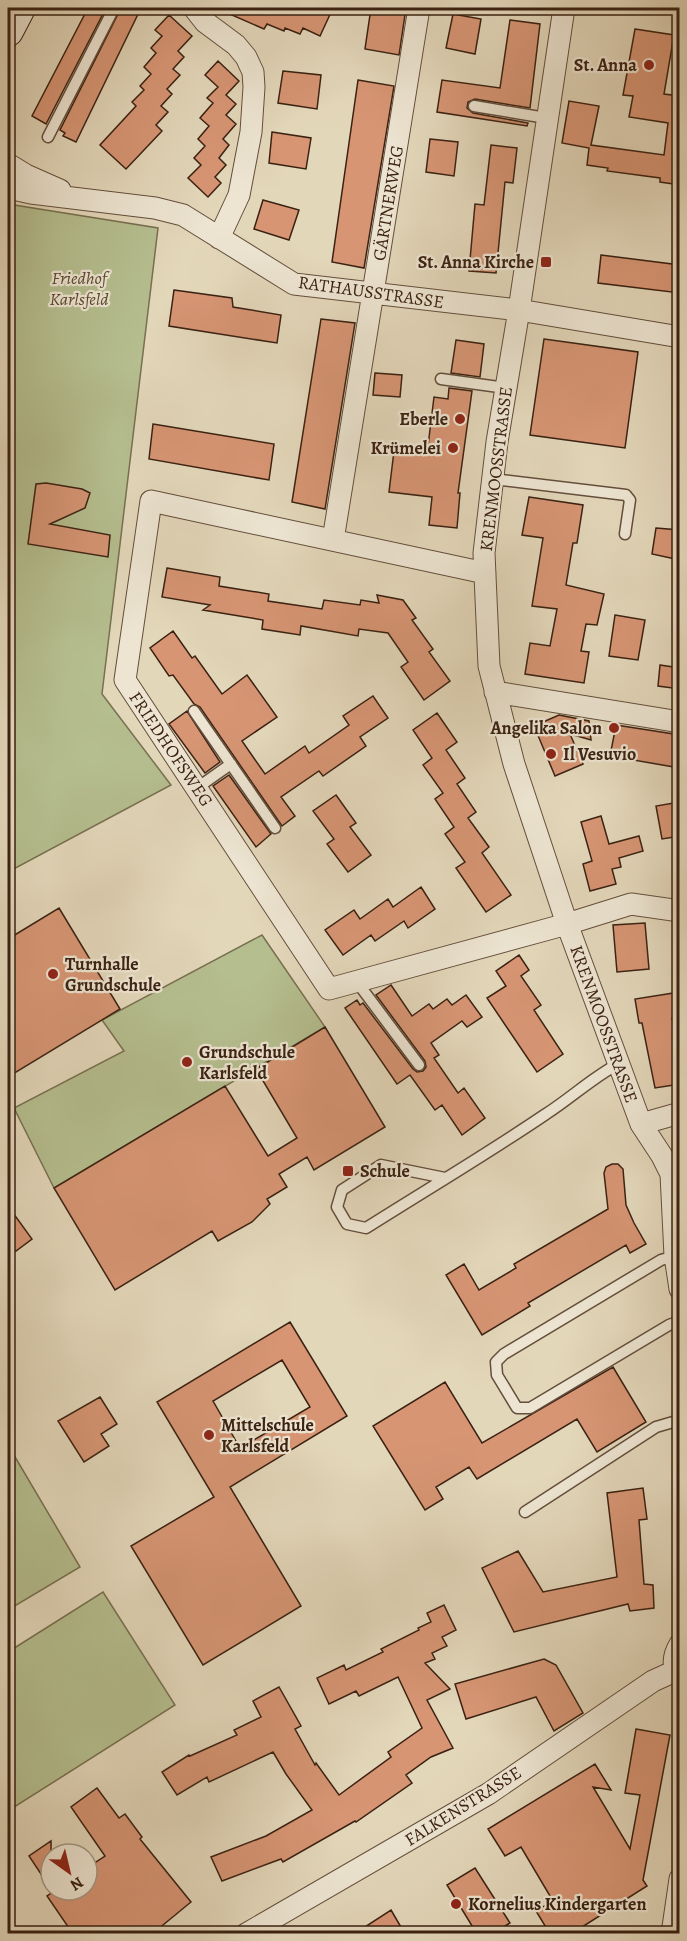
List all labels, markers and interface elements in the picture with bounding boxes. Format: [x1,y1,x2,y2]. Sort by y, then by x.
place label: St. Anna [574,53,637,77]
marker: St. Anna [642,58,656,72]
street label: GÄRTNERWEG [367,144,409,262]
place label: St. Anna Kirche [418,250,534,274]
marker: St. Anna Kirche [539,255,553,269]
park label: Friedhof Karlsfeld [49,266,110,311]
street label: RATHAUSSTRASSE [297,270,445,314]
street label: KRENMOOSSTRASSE [474,385,518,553]
place label: Eberle [399,407,448,431]
marker: Eberle [453,412,467,426]
place label: Krümelei [370,436,441,460]
marker: Krümelei [446,441,460,455]
street label: FRIEDHOFSWEG [124,687,218,811]
place label: Angelika Salon [490,716,602,740]
marker: Angelika Salon [607,721,621,735]
place label: Il Vesuvio [563,742,636,766]
marker: Il Vesuvio [544,747,558,761]
street label: KRENMOOSSTRASSE [564,942,644,1106]
place label: Turnhalle Grundschule [65,952,161,997]
marker: Turnhalle Grundschule [46,967,60,981]
place label: Grundschule Karlsfeld [199,1040,295,1085]
marker: Grundschule Karlsfeld [180,1055,194,1069]
place label: Schule [360,1159,410,1183]
marker: Schule [341,1164,355,1178]
place label: Mittelschule Karlsfeld [221,1413,314,1458]
marker: Mittelschule Karlsfeld [202,1428,216,1442]
street label: FALKENSTRASSE [400,1760,526,1852]
north arrow [39,1842,99,1902]
text: N [66,1871,88,1896]
place label: Kornelius Kindergarten [468,1892,647,1916]
marker: Kornelius Kindergarten [449,1897,463,1911]

